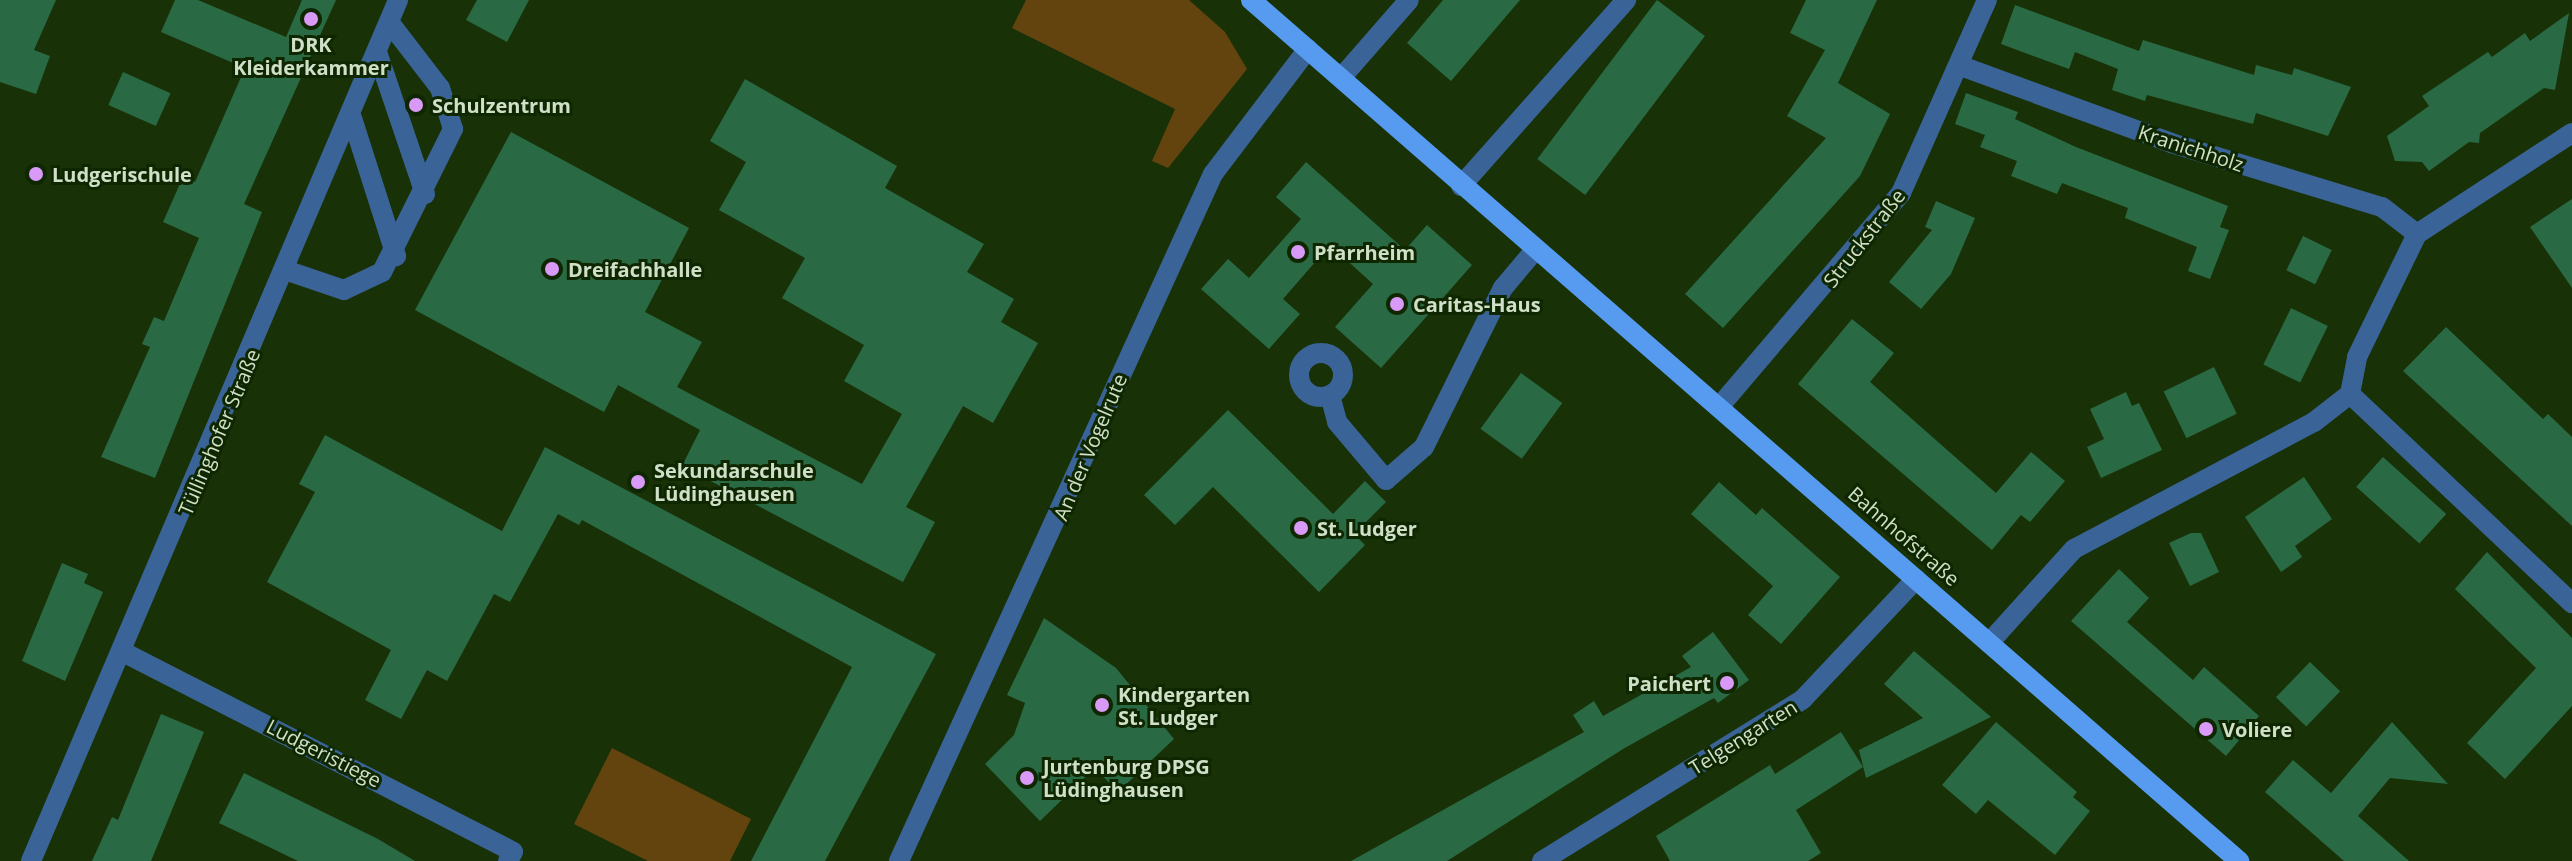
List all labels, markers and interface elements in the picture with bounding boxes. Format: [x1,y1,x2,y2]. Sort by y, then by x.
marker: DRK Kleiderkammer [302,10,320,28]
place label: DRK Kleiderkammer [233,32,389,79]
place label: Schulzentrum [432,93,571,117]
marker: Schulzentrum [407,96,425,114]
street label: Kranichholz [2135,120,2247,176]
place label: Ludgerischule [52,162,192,186]
marker: Ludgerischule [27,165,45,183]
street label: Struckstraße [1818,184,1910,292]
place label: Pfarrheim [1314,240,1415,264]
marker: Pfarrheim [1289,243,1307,261]
place label: Dreifachhalle [568,257,702,281]
marker: Dreifachhalle [543,260,561,278]
place label: Caritas-Haus [1413,292,1541,316]
marker: Caritas-Haus [1388,295,1406,313]
street label: Tüllinghofer Straße [173,345,265,519]
street label: An der Vogelrute [1048,370,1132,524]
place label: Sekundarschule Lüdinghausen [654,458,814,505]
marker: Sekundarschule Lüdinghausen [629,473,647,491]
street label: Bahnhofstraße [1844,481,1964,591]
place label: St. Ludger [1317,516,1417,540]
marker: St. Ludger [1292,519,1310,537]
place label: Paichert [1627,671,1711,695]
marker: Paichert [1718,674,1736,692]
place label: Kindergarten St. Ludger [1118,682,1250,729]
street label: Telgengarten [1685,694,1801,780]
marker: Kindergarten St. Ludger [1093,696,1111,714]
street label: Ludgeristiege [263,714,385,792]
place label: Voliere [2222,717,2292,741]
marker: Voliere [2197,720,2215,738]
place label: Jurtenburg DPSG Lüdinghausen [1043,754,1210,801]
marker: Jurtenburg DPSG Lüdinghausen [1018,769,1036,787]

